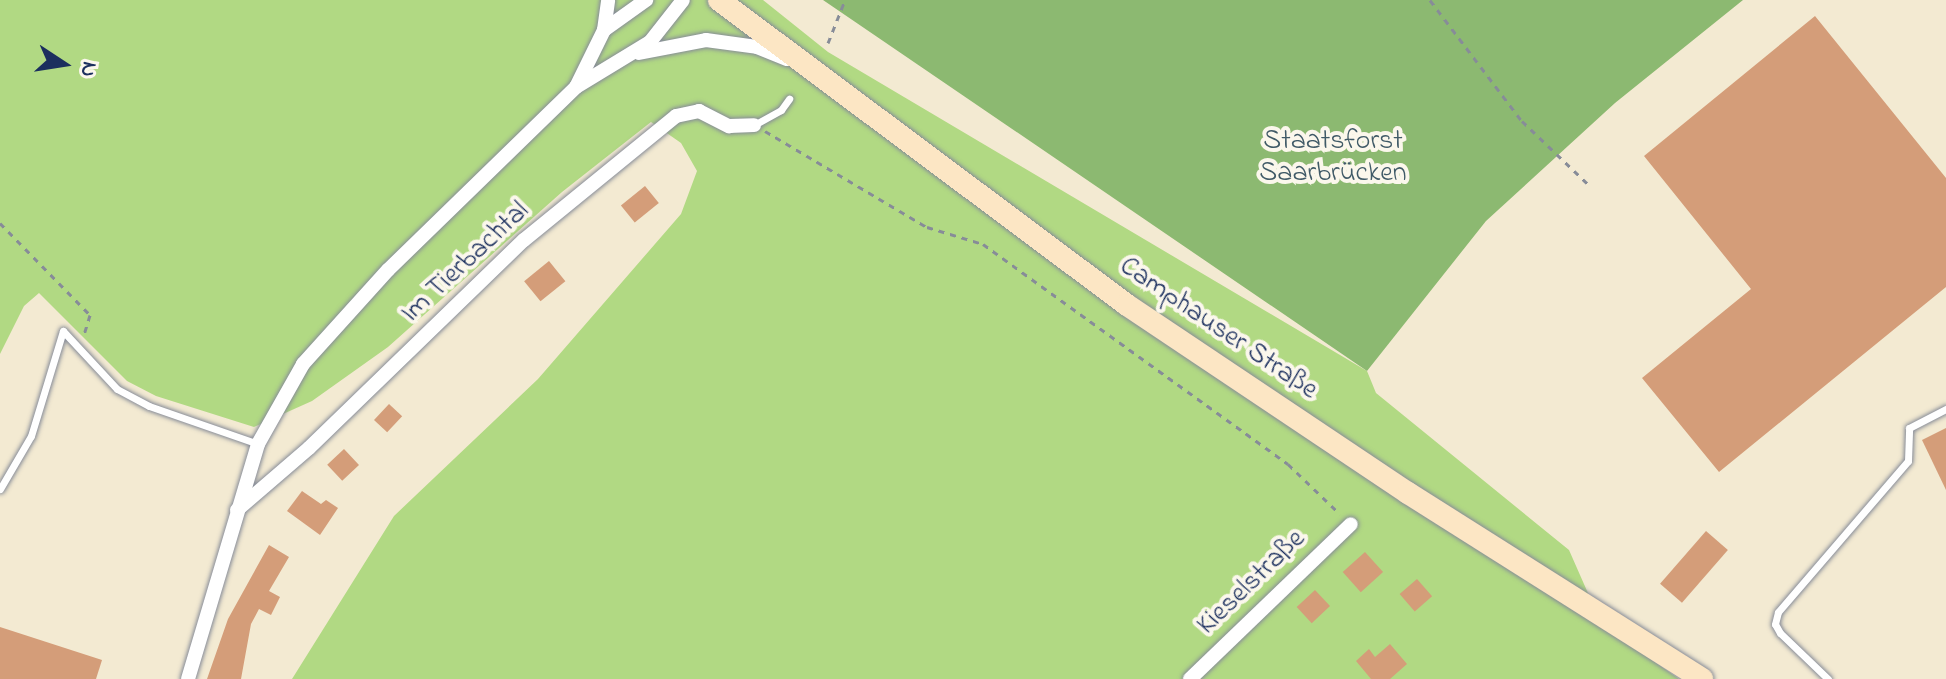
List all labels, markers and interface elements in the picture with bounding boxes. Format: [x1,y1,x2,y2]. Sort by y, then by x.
north arrow [24,24,104,104]
text: N [70,58,105,80]
park label: Staatsforst Saarbrücken [1259,125,1407,191]
street label: Im Tierbachtal [395,195,537,331]
street label: Camphauser Straße [1113,250,1323,408]
street label: Kieselstraße [1191,523,1313,643]

